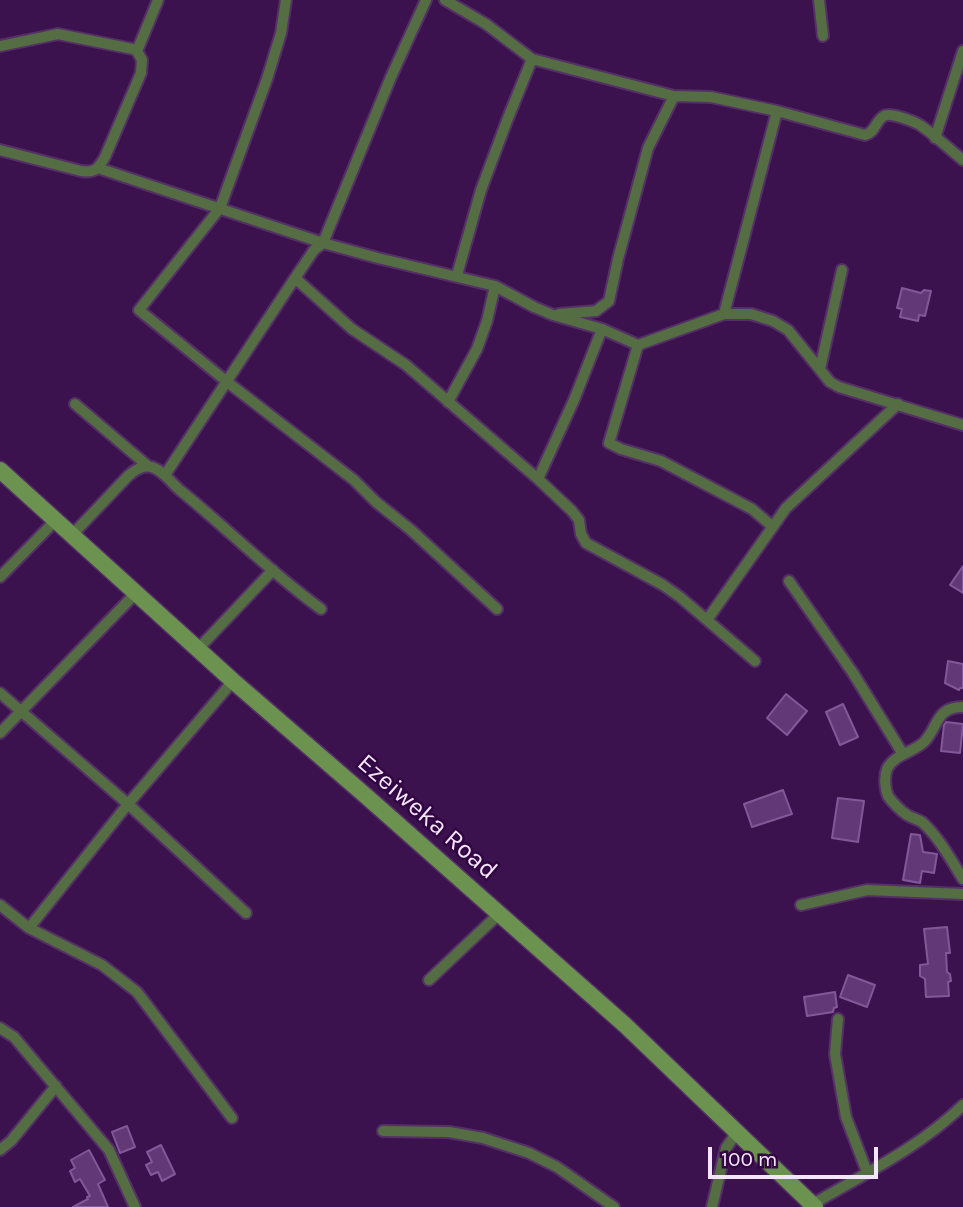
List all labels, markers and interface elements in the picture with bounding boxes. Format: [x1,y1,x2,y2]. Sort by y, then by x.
street label: Ezeiweka Road [351,748,503,886]
scale bar [711,1134,881,1178]
text: 100 m [721,1147,778,1171]

